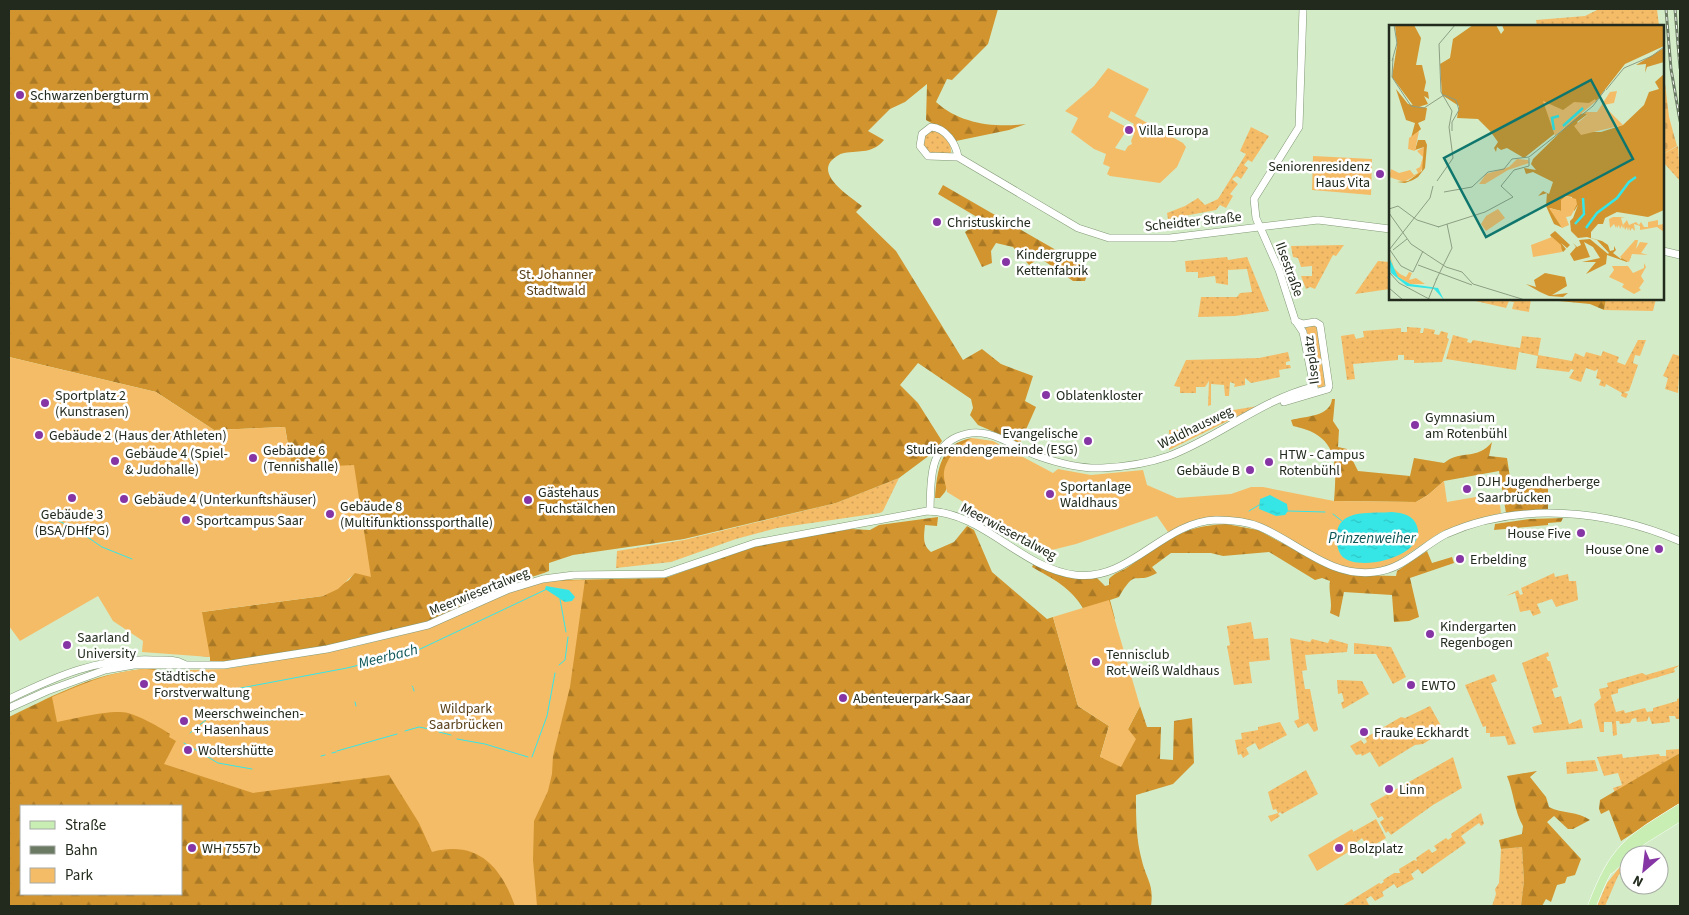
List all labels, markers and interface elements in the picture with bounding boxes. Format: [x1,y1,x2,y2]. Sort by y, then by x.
inset map [1389,25,1664,300]
place label: Schwarzenbergturm [30,86,149,106]
marker: Schwarzenbergturm [14,89,26,101]
place label: Villa Europa [1139,121,1209,141]
marker: Villa Europa [1123,124,1135,136]
place label: Seniorenresidenz Haus Vita [1268,157,1370,193]
marker: Seniorenresidenz Haus Vita [1374,168,1386,180]
street label: Scheidter Straße [1144,207,1243,237]
place label: Christuskirche [947,213,1031,233]
marker: Christuskirche [931,216,943,228]
street label: Ilsestraße [1270,239,1308,300]
place label: Kindergruppe Kettenfabrik [1016,245,1097,281]
marker: Kindergruppe Kettenfabrik [1000,256,1012,268]
park label: St. Johanner Stadtwald [519,265,593,301]
street label: Ilseplatz [1299,334,1325,385]
place label: Sportplatz 2 (Kunstrasen) [55,386,129,422]
place label: Oblatenkloster [1056,386,1143,406]
marker: Oblatenkloster [1040,389,1052,401]
marker: Sportplatz 2 (Kunstrasen) [39,397,51,409]
street label: Waldhausweg [1155,401,1236,455]
place label: Gymnasium am Rotenbühl [1425,408,1508,444]
marker: Gymnasium am Rotenbühl [1409,419,1421,431]
place label: Evangelische Studierendengemeinde (ESG) [906,424,1078,460]
place label: Gebäude 2 (Haus der Athleten) [49,426,227,446]
marker: Gebäude 2 (Haus der Athleten) [33,429,45,441]
marker: Evangelische Studierendengemeinde (ESG) [1082,435,1094,447]
place label: Gebäude 6 (Tennishalle) [263,441,338,477]
place label: Gebäude 4 (Spiel- & Judohalle) [125,444,228,480]
place label: HTW - Campus Rotenbühl [1279,445,1365,481]
marker: Gebäude 6 (Tennishalle) [247,452,259,464]
marker: Gebäude 4 (Spiel- & Judohalle) [109,455,121,467]
marker: HTW - Campus Rotenbühl [1263,456,1275,468]
place label: Gebäude B [1176,461,1240,481]
marker: Gebäude B [1244,464,1256,476]
place label: DJH Jugendherberge Saarbrücken [1477,472,1600,508]
place label: Sportanlage Waldhaus [1060,477,1131,513]
place label: Gästehaus Fuchstälchen [538,483,616,519]
marker: DJH Jugendherberge Saarbrücken [1461,483,1473,495]
marker: Sportanlage Waldhaus [1044,488,1056,500]
place label: Gebäude 4 (Unterkunftshäuser) [134,490,317,510]
marker: Gebäude 3 (BSA/DHfPG) [66,492,78,504]
marker: Gebäude 4 (Unterkunftshäuser) [118,493,130,505]
marker: Gästehaus Fuchstälchen [522,494,534,506]
place label: Gebäude 8 (Multifunktionssporthalle) [340,497,493,533]
street label: Meerwiesertalweg [957,498,1060,566]
place label: Gebäude 3 (BSA/DHfPG) [35,505,109,541]
marker: Gebäude 8 (Multifunktionssporthalle) [324,508,336,520]
place label: Sportcampus Saar [196,511,304,531]
marker: Sportcampus Saar [180,514,192,526]
place label: House Five [1507,524,1571,544]
marker: House Five [1575,527,1587,539]
water label: Prinzenweiher [1328,528,1417,549]
place label: House One [1585,540,1649,560]
marker: House One [1653,543,1665,555]
place label: Erbelding [1470,550,1526,570]
marker: Erbelding [1454,553,1466,565]
street label: Meerwiesertalweg [426,563,532,621]
place label: Kindergarten Regenbogen [1440,617,1517,653]
place label: Saarland University [77,628,136,664]
marker: Kindergarten Regenbogen [1424,628,1436,640]
marker: Saarland University [61,639,73,651]
water label: Meerbach [356,639,420,674]
place label: Tennisclub Rot-Weiß Waldhaus [1106,645,1219,681]
marker: Tennisclub Rot-Weiß Waldhaus [1090,656,1102,668]
place label: Städtische Forstverwaltung [154,667,250,703]
place label: EWTO [1421,676,1456,696]
marker: Städtische Forstverwaltung [138,678,150,690]
marker: EWTO [1405,679,1417,691]
place label: Abenteuerpark-Saar [853,689,970,709]
marker: Abenteuerpark-Saar [837,692,849,704]
park label: Wildpark Saarbrücken [429,699,503,735]
place label: Meerschweinchen- + Hasenhaus [194,704,304,740]
marker: Meerschweinchen- + Hasenhaus [178,715,190,727]
place label: Frauke Eckhardt [1374,723,1469,743]
marker: Frauke Eckhardt [1358,726,1370,738]
place label: Woltershütte [198,741,274,761]
marker: Woltershütte [182,744,194,756]
place label: Linn [1399,780,1425,800]
marker: Linn [1383,783,1395,795]
legend [20,805,182,895]
text: Straße [65,815,106,836]
place label: WH 7557b [202,839,261,859]
place label: Bolzplatz [1349,839,1403,859]
text: Bahn [65,840,98,861]
marker: WH 7557b [186,842,198,854]
marker: Bolzplatz [1333,842,1345,854]
north arrow [1619,845,1669,895]
text: Park [65,865,94,886]
text: N [1630,870,1647,892]

